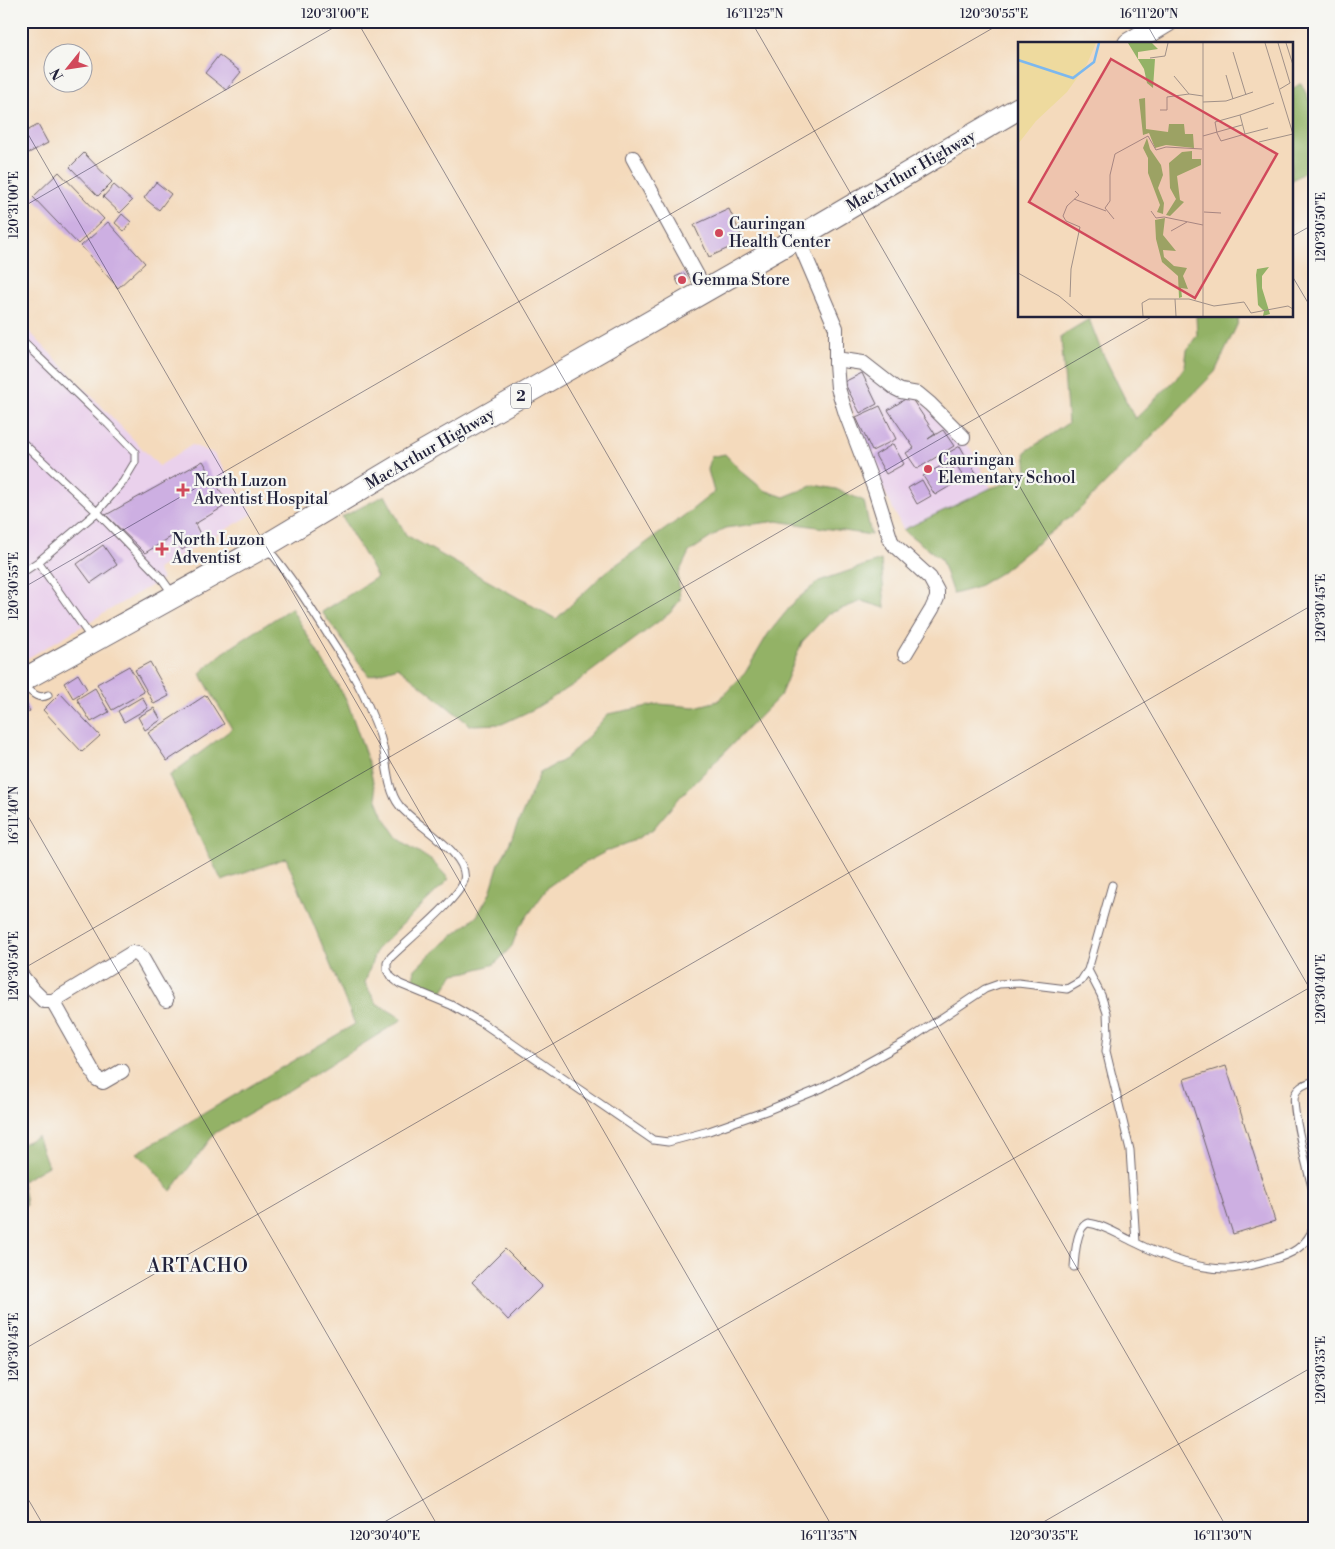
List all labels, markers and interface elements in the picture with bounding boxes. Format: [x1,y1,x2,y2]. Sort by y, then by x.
text: 120°31'00"E [301,7,369,22]
text: 16°11'25"N [727,7,784,22]
text: 120°30'55"E [960,7,1028,22]
text: 16°11'20"N [1120,7,1178,22]
north arrow [42,42,92,92]
inset map [1018,42,1292,318]
text: N [47,65,68,83]
street label: MacArthur Highway [843,126,979,216]
text: 120°31'00"E [7,171,22,239]
text: 120°30'50"E [1314,192,1329,262]
place label: Cauringan Health Center [729,214,831,252]
marker: Cauringan Health Center [713,227,725,239]
place label: Gemma Store [692,270,790,290]
marker: Gemma Store [676,274,688,286]
road number: 2 [511,384,531,408]
street label: MacArthur Highway [362,404,498,494]
place label: Cauringan Elementary School [938,450,1076,488]
marker: Cauringan Elementary School [922,463,934,475]
place label: North Luzon Adventist Hospital [193,471,329,509]
marker: North Luzon Adventist Hospital [176,483,190,497]
place label: North Luzon Adventist [171,530,265,568]
marker: North Luzon Adventist [156,543,168,555]
text: 120°30'55"E [7,552,22,620]
text: 120°30'45"E [1314,574,1329,642]
text: 16°11'40"N [7,786,22,844]
text: 120°30'50"E [7,931,22,1001]
text: 120°30'40"E [1314,954,1329,1024]
district label: ARTACHO [146,1254,249,1278]
text: 120°30'45"E [7,1313,22,1381]
text: 120°30'35"E [1314,1336,1329,1404]
text: 120°30'40"E [350,1529,420,1544]
text: 16°11'35"N [801,1529,857,1544]
text: 120°30'35"E [1010,1529,1078,1544]
text: 16°11'30"N [1194,1529,1252,1544]

